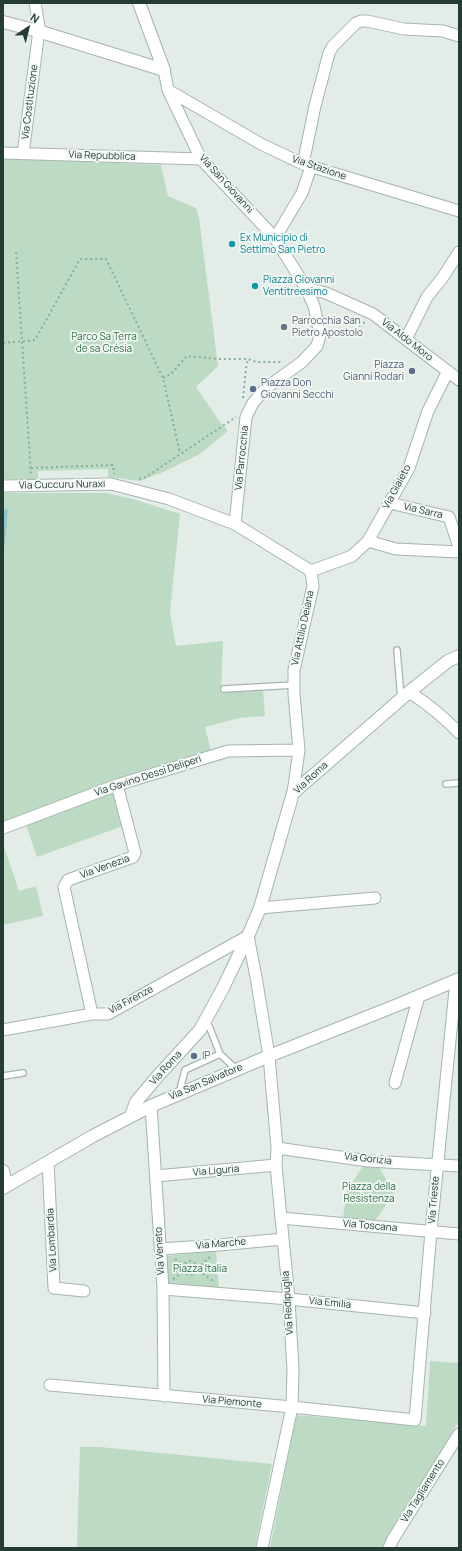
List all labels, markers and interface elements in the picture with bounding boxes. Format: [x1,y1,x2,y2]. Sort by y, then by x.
north arrow [8,8,48,48]
text: N [28,9,43,26]
street label: Via Costituzione [19,64,41,140]
street label: Via Repubblica [68,149,136,163]
street label: Via San Giovanni [196,152,256,216]
street label: Via Stazione [290,153,348,183]
place label: Ex Municipio di Settimo San Pietro [240,232,325,256]
marker: Ex Municipio di Settimo San Pietro [227,239,237,249]
place label: Piazza Giovanni Ventitreesimo [263,274,334,298]
marker: Piazza Giovanni Ventitreesimo [250,281,260,291]
place label: Parrocchia San Pietro Apostolo [292,315,363,338]
street label: Via Aldo Moro [379,316,435,364]
marker: Parrocchia San Pietro Apostolo [279,322,289,332]
park label: Parco Sa Terra de sa Crésia [71,331,137,354]
place label: Piazza Gianni Rodari [343,359,404,382]
marker: Piazza Gianni Rodari [407,366,417,376]
place label: Piazza Don Giovanni Secchi [261,377,334,400]
marker: Piazza Don Giovanni Secchi [248,384,258,394]
street label: Via Parrocchia [233,425,251,491]
street label: Via Gialeto [380,463,414,511]
street label: Via Cuccuru Nuraxi [19,478,105,492]
street label: Via Sarra [402,501,444,521]
street label: Via Attilio Deiana [289,589,317,667]
street label: Via Gavino Dessì Deliperi [93,753,203,799]
street label: Via Roma [292,759,330,797]
street label: Via Venezia [79,853,131,881]
street label: Via Firenze [107,983,155,1017]
street label: Via Roma [147,1048,185,1088]
place label: IP [202,1050,210,1062]
marker: IP [189,1051,199,1061]
street label: Via San Salvatore [167,1061,245,1103]
street label: Via Gorizia [344,1151,392,1167]
street label: Via Liguria [192,1163,240,1179]
street label: Via Trieste [426,1176,442,1224]
park label: Piazza della Resistenza [342,1181,396,1204]
street label: Via Lombardia [44,1208,60,1272]
street label: Via Toscana [342,1218,398,1234]
street label: Via Veneto [153,1227,167,1275]
street label: Via Marche [195,1236,247,1252]
park label: Piazza Italia [173,1263,227,1275]
street label: Via Redipuglia [280,1271,296,1335]
street label: Via Emilia [308,1295,352,1311]
street label: Via Piemonte [202,1393,262,1411]
street label: Via Tagliamento [399,1457,447,1525]

